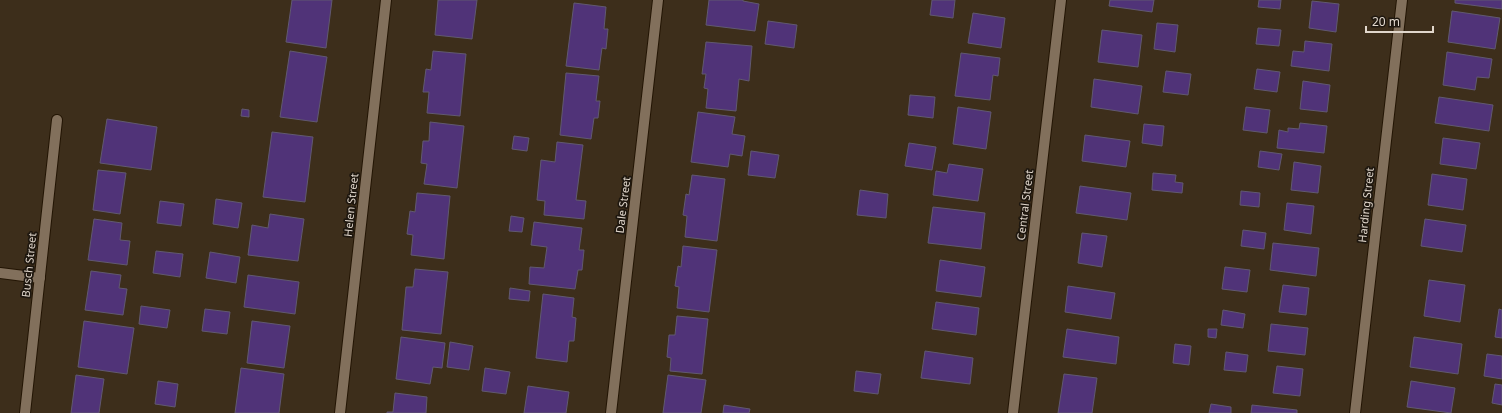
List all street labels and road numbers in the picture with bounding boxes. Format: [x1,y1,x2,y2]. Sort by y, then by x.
street label: Harding Street [1354,167,1377,243]
street label: Central Street [1013,169,1036,241]
street label: Helen Street [340,172,361,237]
street label: Dale Street [612,176,633,234]
street label: Busch Street [18,232,39,298]

